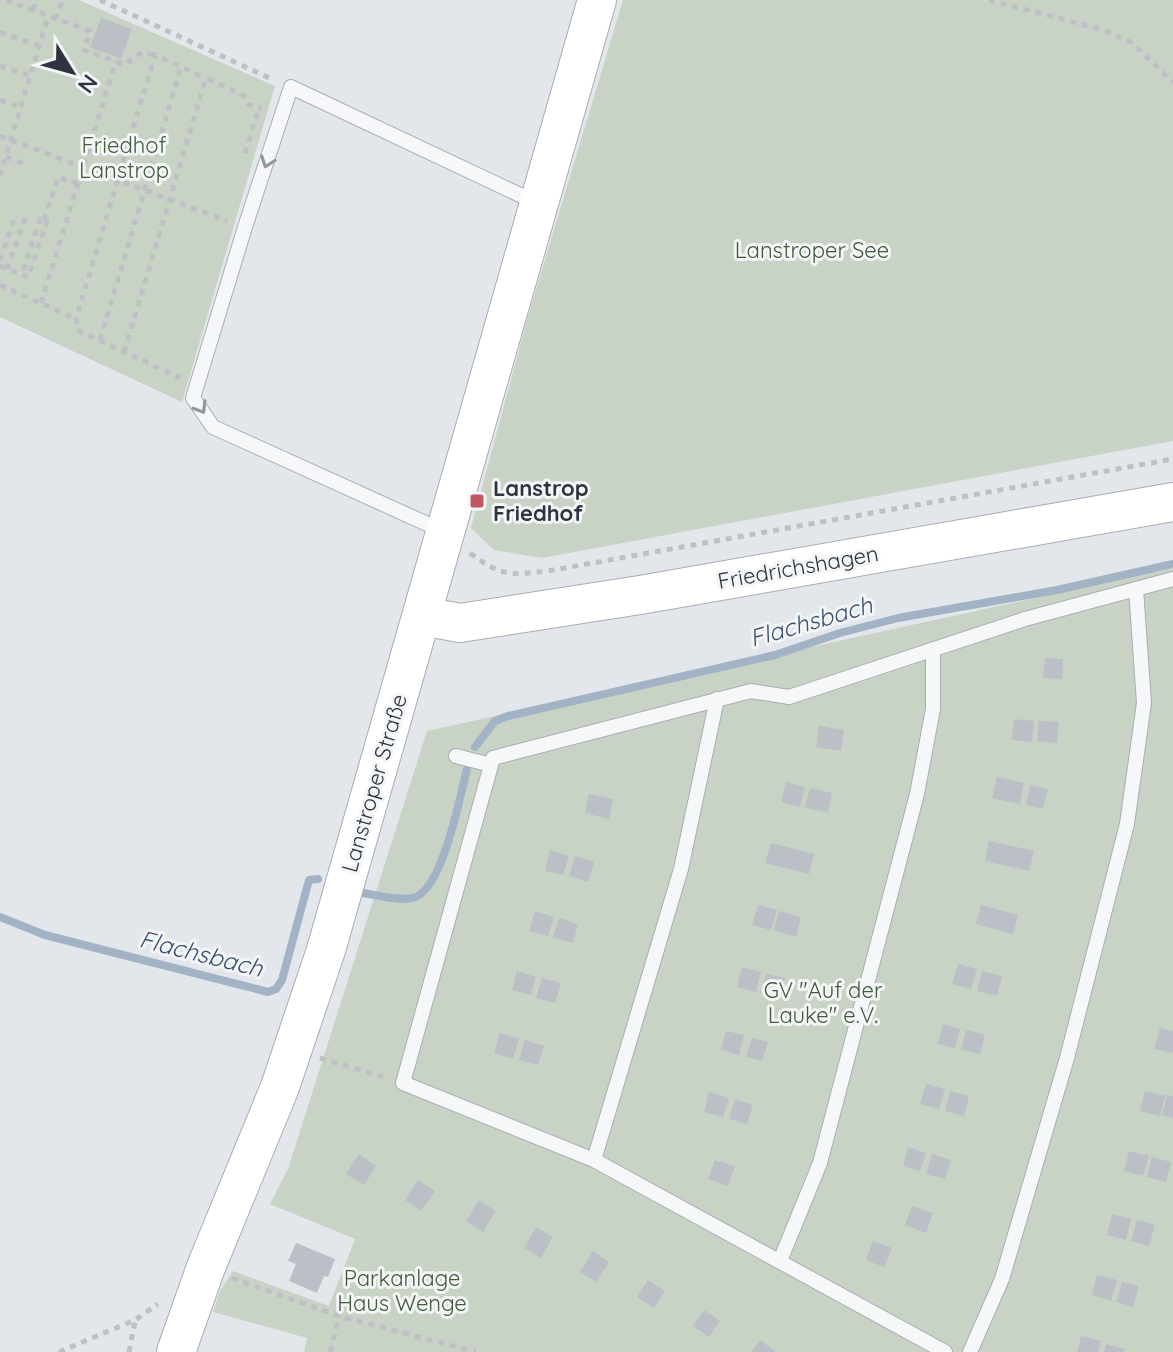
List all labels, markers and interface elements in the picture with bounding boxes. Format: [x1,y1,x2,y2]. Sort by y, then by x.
north arrow [32,32,112,112]
text: N [72,69,104,99]
park label: Friedhof Lanstrop [79,131,169,184]
one-way arrow [260,154,276,168]
park label: Lanstroper See [735,236,889,264]
one-way arrow [192,399,207,414]
place label: Lanstrop Friedhof [493,474,589,527]
marker: Lanstrop Friedhof [468,492,486,510]
street label: Friedrichshagen [715,539,881,595]
water label: Flachsbach [746,589,876,653]
street label: Lanstroper Straße [335,691,413,875]
water label: Flachsbach [136,923,266,983]
park label: GV "Auf der Lauke" e.V. [764,976,883,1029]
park label: Parkanlage Haus Wenge [337,1264,467,1317]

